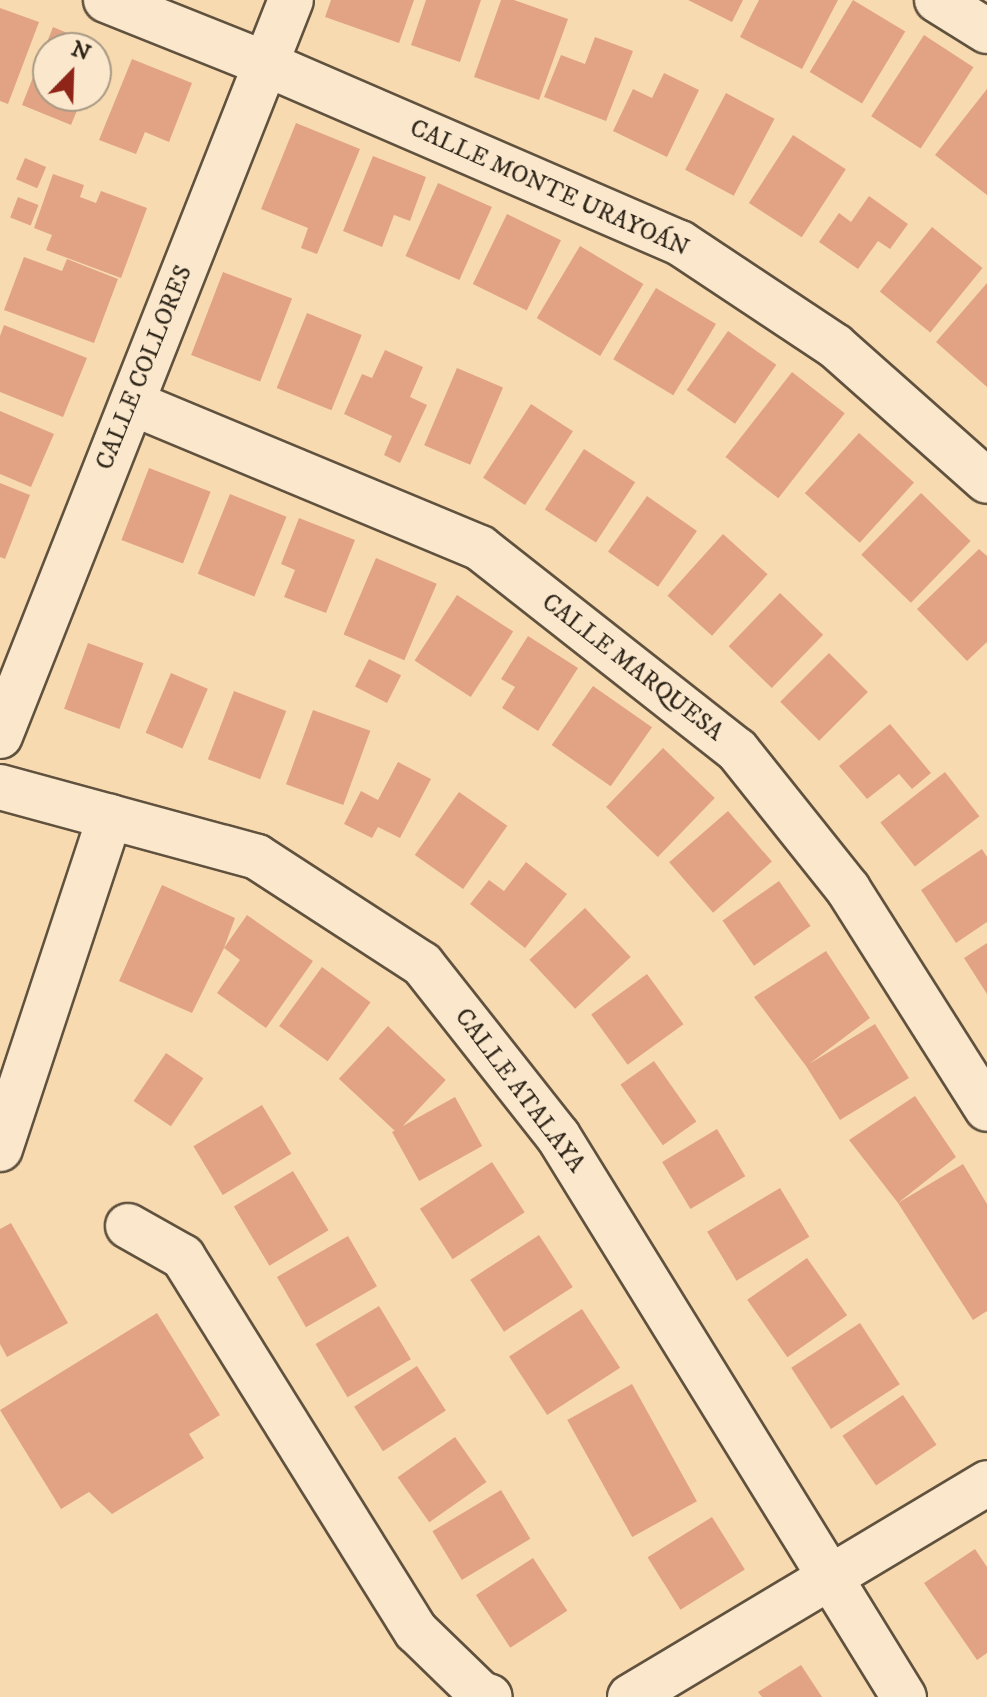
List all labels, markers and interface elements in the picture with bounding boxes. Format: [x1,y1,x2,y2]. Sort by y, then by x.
north arrow [32,32,112,112]
text: N [67,35,94,67]
street label: CALLE MONTE URAYOÁN [405,114,693,264]
street label: CALLE COLLORES [91,262,199,474]
street label: CALLE MARQUESA [536,588,728,748]
street label: CALLE ATALAYA [448,1003,590,1179]

